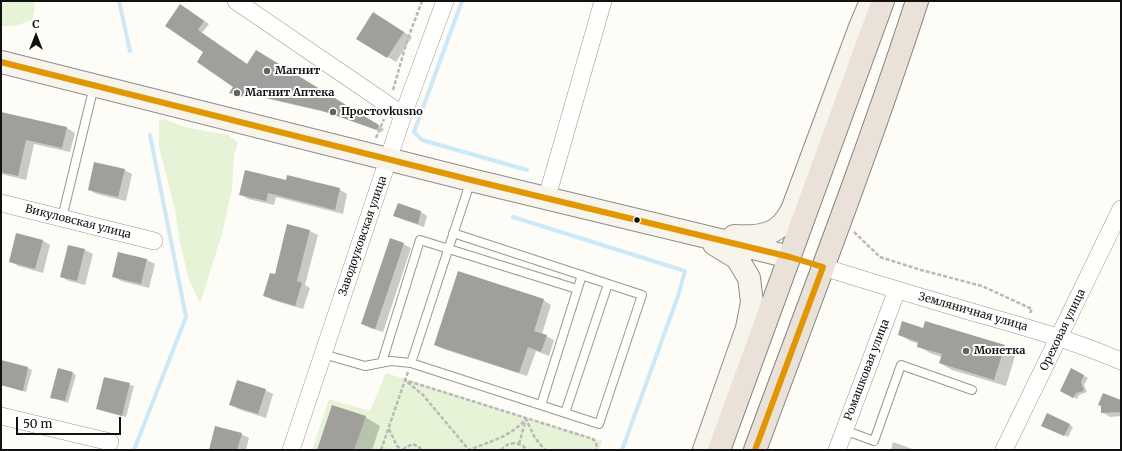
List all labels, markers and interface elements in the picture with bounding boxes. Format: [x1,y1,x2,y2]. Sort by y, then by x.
north arrow [16,16,56,56]
text: С [32,17,40,31]
place label: Магнит [275,64,320,78]
marker: Магнит [262,66,272,76]
place label: Магнит Аптека [245,86,334,100]
marker: Магнит Аптека [232,88,242,98]
place label: Простоvkusno [341,105,423,119]
marker: Простоvkusno [328,107,338,117]
street label: Заводоуковская улица [336,174,390,298]
street label: Викуловская улица [24,202,132,242]
unlabelled marker [632,215,642,225]
street label: Ореховая улица [1038,287,1088,373]
street label: Земляничная улица [917,290,1029,334]
street label: Ромашковая улица [842,318,892,422]
place label: Монетка [974,344,1025,358]
marker: Монетка [961,346,971,356]
scale bar [18,409,123,435]
text: 50 m [23,416,52,431]

